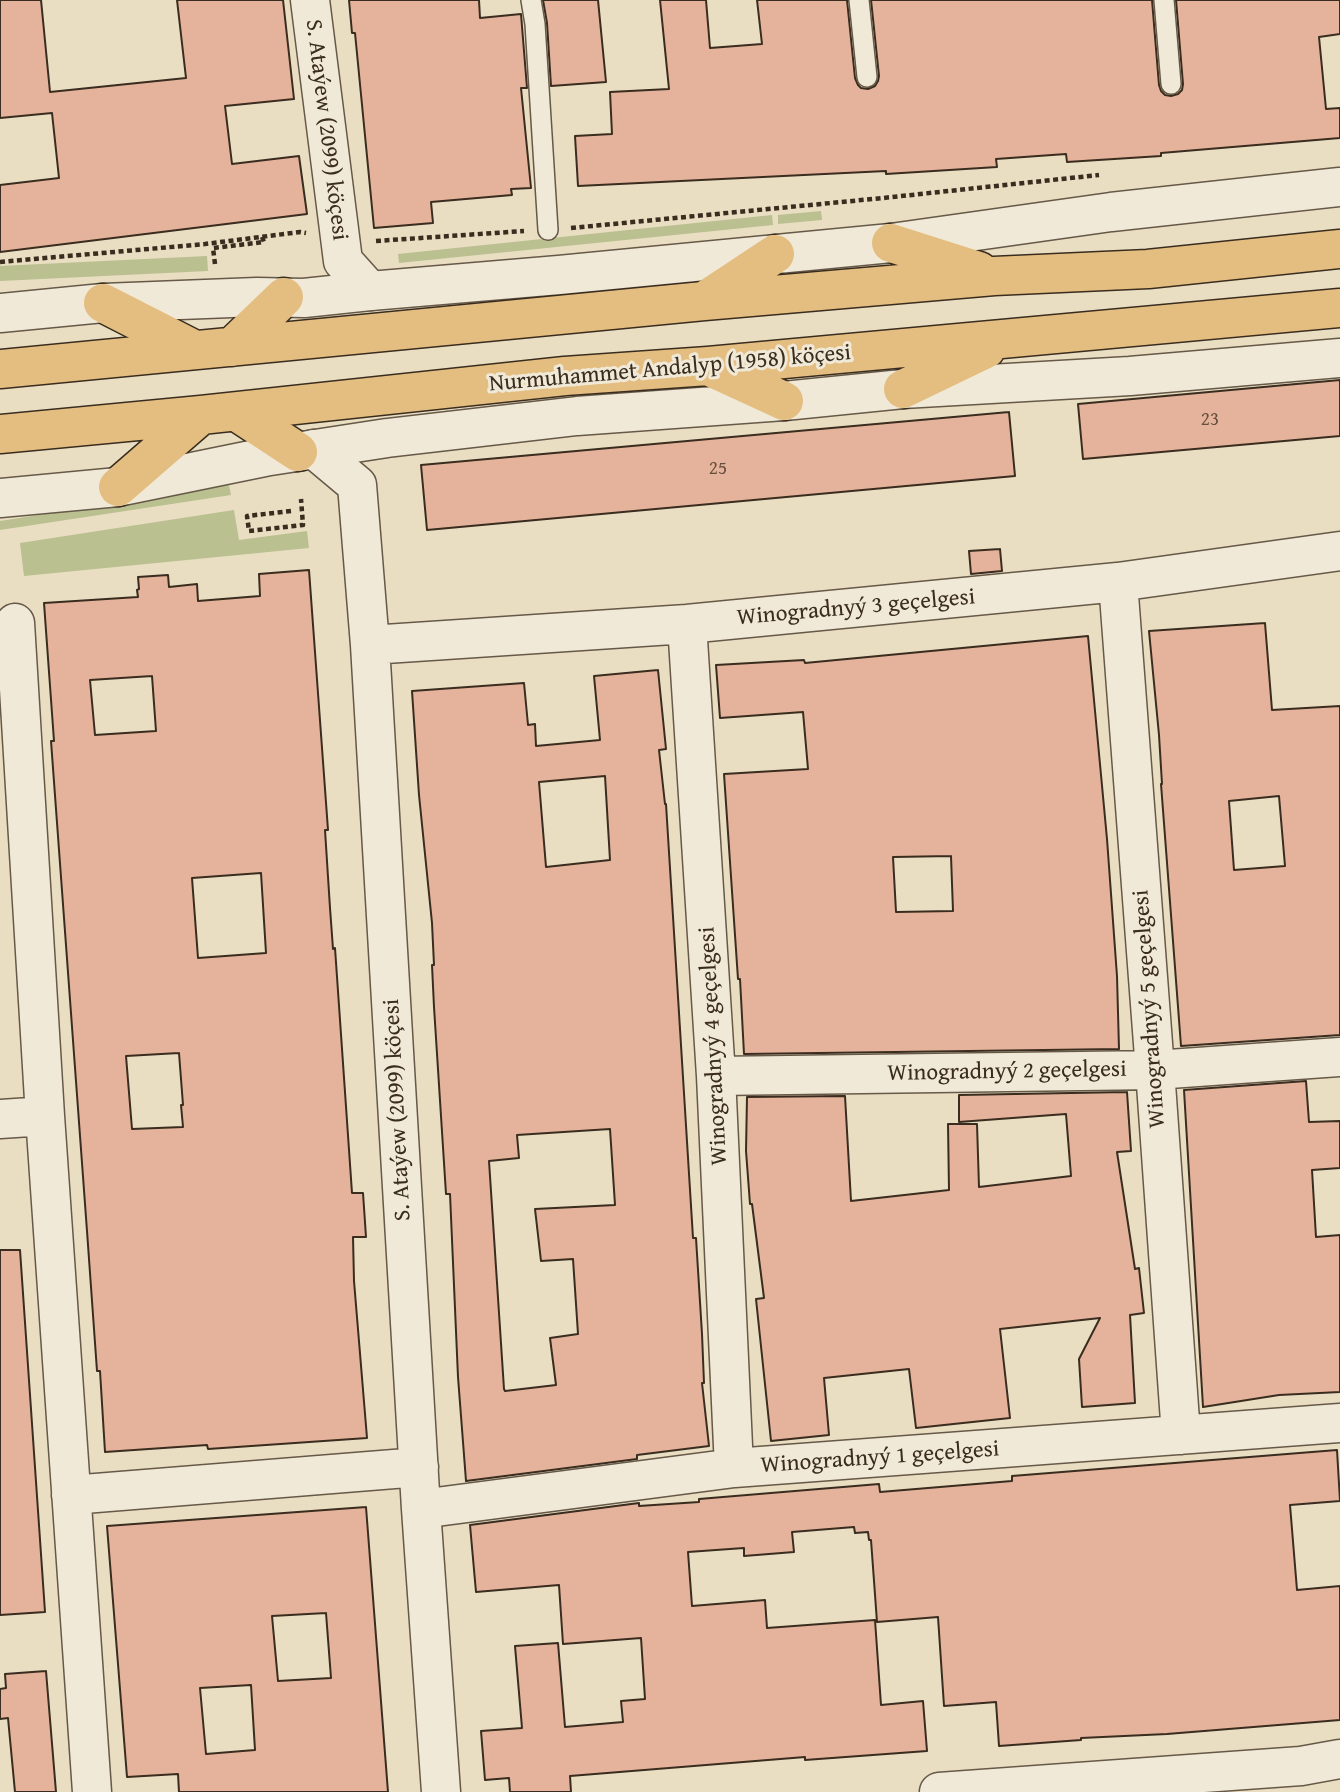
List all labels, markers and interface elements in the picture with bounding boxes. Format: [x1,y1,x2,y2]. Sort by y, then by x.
street label: S. Ataýew (2099) köçesi [299,18,353,242]
street label: Nurmuhammet Andalyp (1958) köçesi [488,339,852,399]
house number: 23 [1201,409,1219,431]
house number: 25 [709,458,727,480]
street label: Winogradnyý 3 geçelgesi [736,584,976,632]
street label: Winogradnyý 5 geçelgesi [1128,889,1172,1129]
street label: Winogradnyý 4 geçelgesi [694,926,734,1166]
street label: S. Ataýew (2099) köçesi [378,998,418,1222]
street label: Winogradnyý 2 geçelgesi [887,1056,1127,1088]
street label: Winogradnyý 1 geçelgesi [760,1436,1000,1480]

